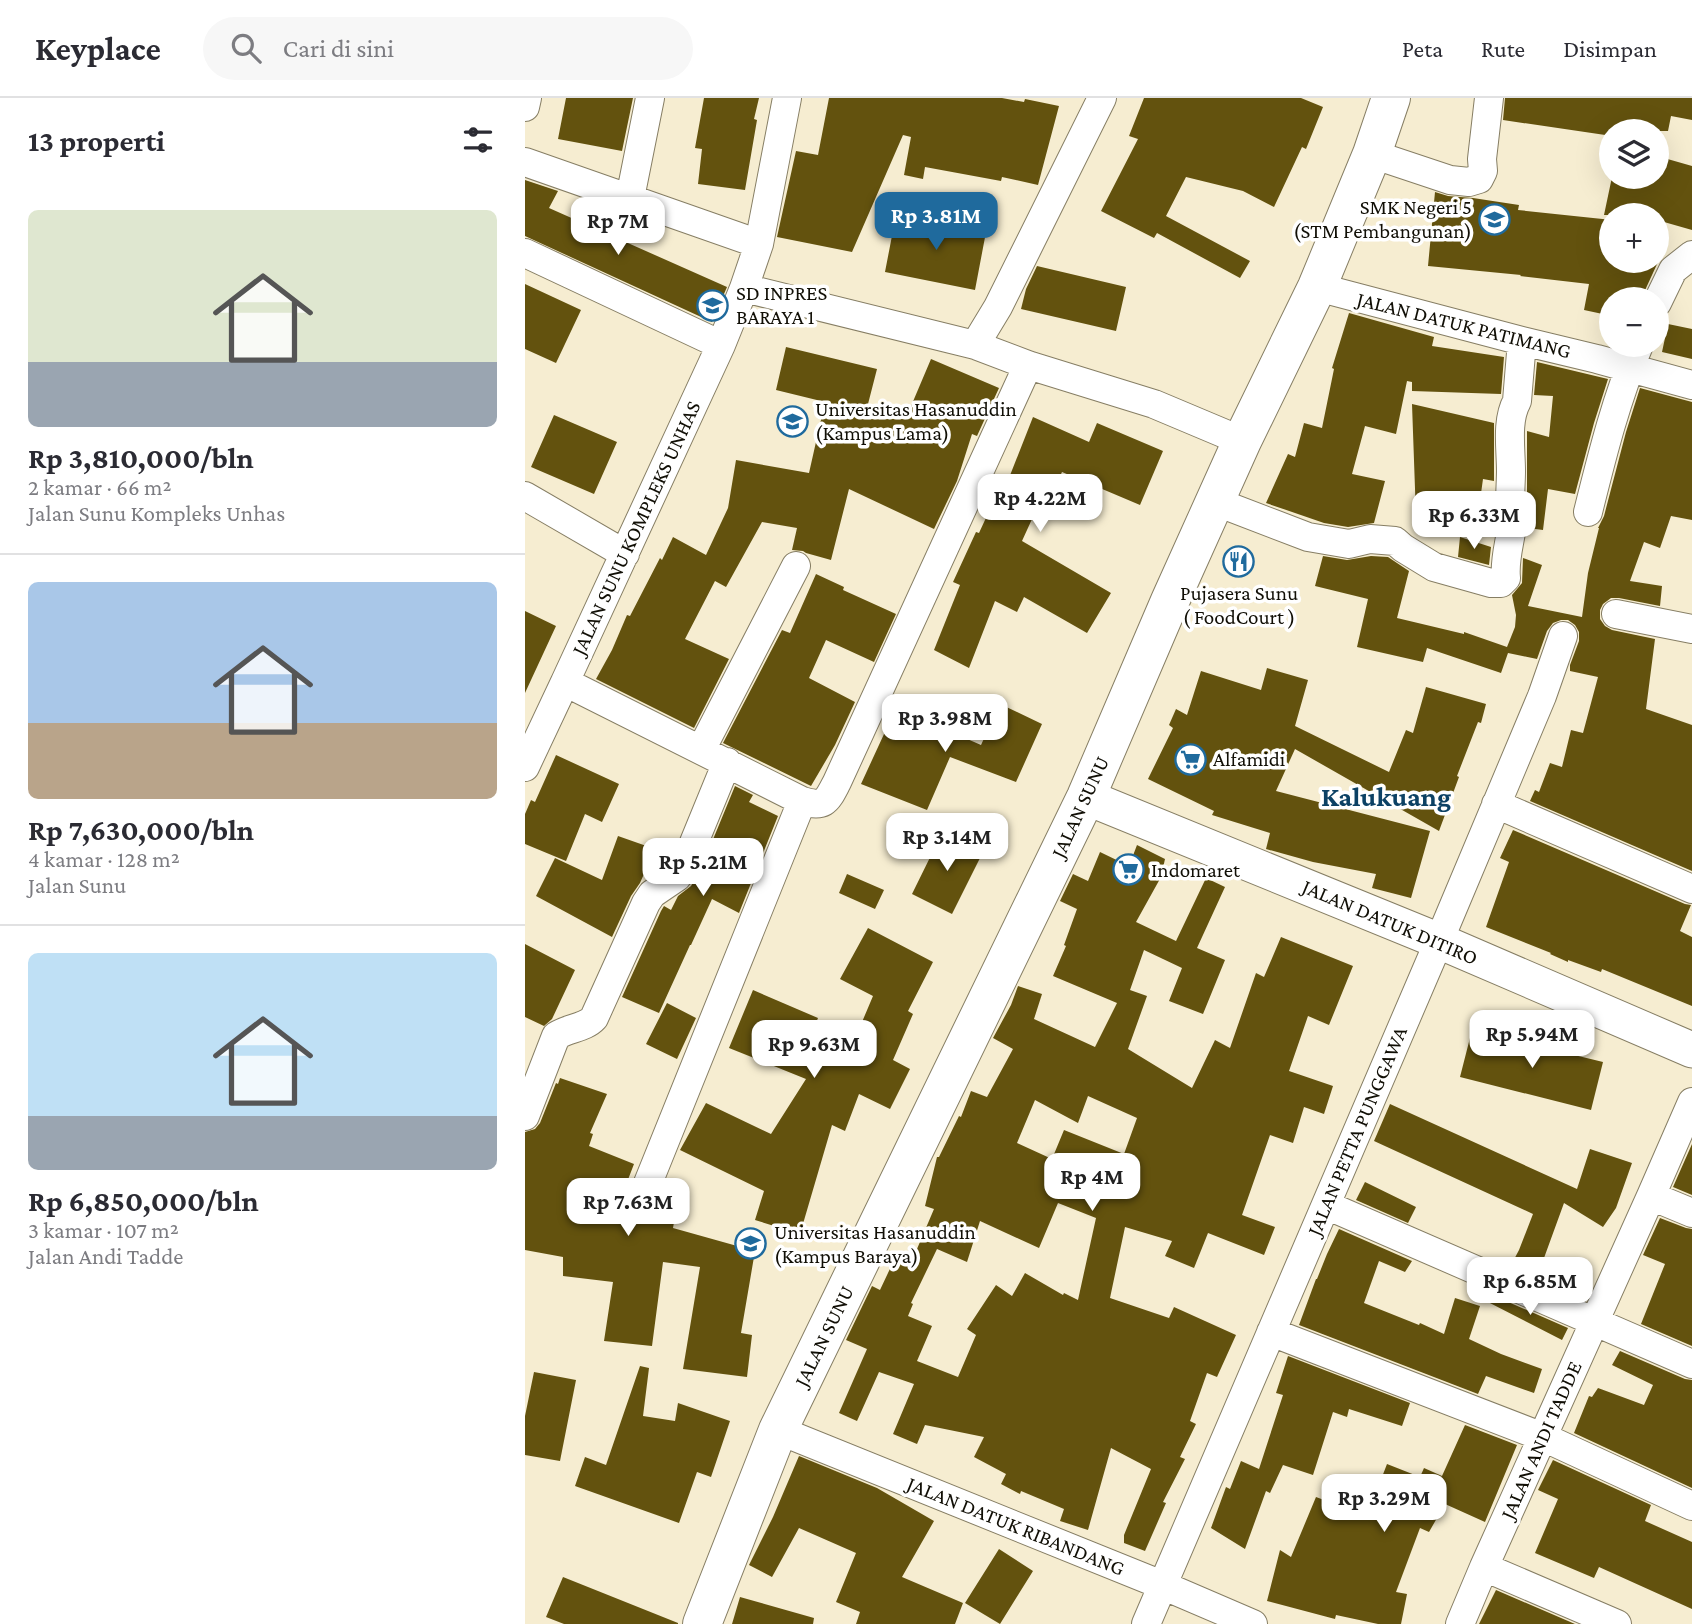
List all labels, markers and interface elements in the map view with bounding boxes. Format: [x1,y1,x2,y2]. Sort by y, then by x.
search box [203,17,693,80]
icon: search [227,29,265,67]
text: Keyplace [35,30,161,67]
text: Cari di sini [283,34,394,63]
text: Peta [1402,35,1443,62]
text: Rute [1481,35,1525,62]
text: Disimpan [1563,35,1657,62]
map controls [1599,119,1669,357]
button: layers [1599,119,1669,189]
icon: filters [459,121,497,159]
text: 13 properti [28,124,165,157]
pin: Rp 3.81M [864,192,1008,252]
place label: SMK Negeri 5 (STM Pembangunan) [1293,195,1472,243]
pin: Rp 7M [569,198,667,257]
text: Rp 3.81M [891,202,981,228]
school or university icon: SMK Negeri 5 (STM Pembangunan) [1478,202,1512,236]
button: + [1599,203,1669,273]
text: Rp 7M [587,207,649,233]
icon: home [200,255,326,381]
place label: SD INPRES BARAYA 1 [736,281,827,329]
street label: JALAN DATUK PATIMANG [1353,286,1574,363]
button: − [1599,287,1669,357]
school or university icon: SD INPRES BARAYA 1 [696,288,730,322]
street label: JALAN SUNU KOMPLEKS UNHAS [566,397,706,661]
place label: Universitas Hasanuddin (Kampus Lama) [815,397,1017,445]
school or university icon: Universitas Hasanuddin (Kampus Lama) [775,404,809,438]
text: Rp 3,810,000/bln [28,441,254,474]
text: 2 kamar · 66 m² [28,474,171,500]
pin: Rp 4.22M [968,474,1112,534]
text: Rp 4.22M [993,484,1087,510]
pin: Rp 6.33M [1402,491,1546,551]
text: Jalan Sunu Kompleks Unhas [28,500,285,526]
text: Rp 6.33M [1428,501,1520,527]
restaurant icon: Pujasera Sunu ( FoodCourt ) [1222,544,1256,578]
place label: Pujasera Sunu ( FoodCourt ) [1180,581,1298,629]
icon: home [200,627,326,753]
pin: Rp 3.98M [873,694,1017,754]
text: Rp 3.98M [898,704,992,730]
supermarket icon: Alfamidi [1173,742,1207,776]
place label: Alfamidi [1213,747,1286,771]
street label: JALAN SUNU [1045,752,1114,863]
district label: Kalukuang [1321,781,1451,812]
text: Rp 7,630,000/bln [28,813,254,846]
pin: Rp 3.14M [875,814,1019,873]
text: Rp 3.14M [902,823,992,849]
pin: Rp 5.21M [631,838,775,898]
text: 4 kamar · 128 m² [28,846,180,872]
text: Rp 5.21M [658,848,748,874]
supermarket icon: Indomaret [1111,853,1145,887]
place label: Indomaret [1151,858,1241,882]
text: Jalan Sunu [28,872,126,898]
street label: JALAN DATUK DITIRO [1297,873,1481,970]
icon: home [200,998,326,1124]
pin: Rp 5.94M [1460,1010,1604,1070]
pin: Rp 9.63M [742,1020,886,1080]
text: Rp 5.94M [1486,1020,1579,1046]
street label: JALAN PETTA PUNGGAWA [1301,1023,1412,1241]
text: Rp 9.63M [768,1030,860,1056]
pin: Rp 4M [1043,1154,1141,1213]
text: Rp 4M [1060,1163,1124,1189]
pin: Rp 7.63M [556,1178,700,1238]
text: Rp 6,850,000/bln [28,1184,259,1217]
text: Rp 7.63M [583,1188,673,1214]
text: 3 kamar · 107 m² [28,1217,179,1243]
place label: Universitas Hasanuddin (Kampus Baraya) [774,1220,976,1268]
school or university icon: Universitas Hasanuddin (Kampus Baraya) [734,1227,768,1261]
text: Jalan Andi Tadde [28,1243,183,1269]
pin: Rp 6.85M [1458,1258,1602,1317]
text: Rp 6.85M [1483,1267,1577,1293]
street label: JALAN SUNU [788,1282,859,1392]
street label: JALAN ANDI TADDE [1495,1357,1587,1525]
street label: JALAN DATUK RIBANDANG [902,1471,1128,1581]
pin: Rp 3.29M [1312,1474,1456,1534]
text: Rp 3.29M [1338,1484,1430,1510]

